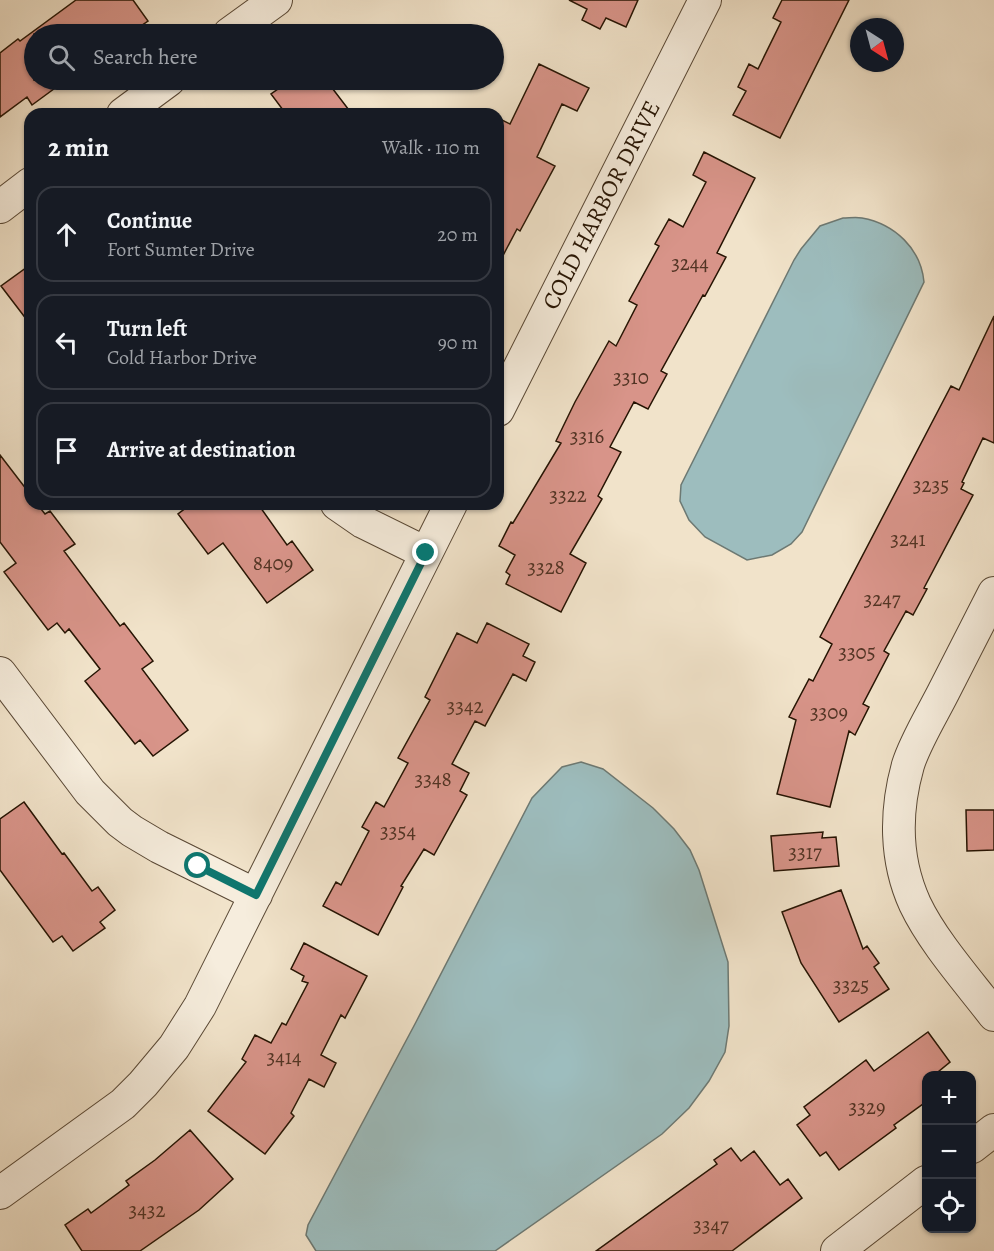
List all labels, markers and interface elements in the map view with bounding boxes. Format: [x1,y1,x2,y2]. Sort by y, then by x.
north arrow [850,18,904,72]
search box [24,24,504,90]
icon: search [45,41,78,74]
text: Search here [93,42,198,72]
street label: COLD HARBOR DRIVE [534,95,668,315]
text: 2 min [48,130,109,165]
text: Walk · 110 m [382,134,480,161]
text: Continue [107,206,192,236]
icon: ahead [50,218,83,251]
text: 20 m [437,221,478,248]
text: Fort Sumter Drive [107,236,255,263]
house number: 3244 [671,249,709,277]
text: Turn left [107,314,187,344]
icon: left [50,326,83,359]
text: 90 m [438,329,478,356]
text: Cold Harbor Drive [107,344,257,371]
house number: 3310 [613,363,649,391]
house number: 3316 [570,422,604,450]
icon: arrive [50,434,83,467]
text: Arrive at destination [107,435,296,465]
house number: 3235 [913,471,949,499]
house number: 3322 [549,481,587,509]
house number: 3241 [890,525,926,553]
route end [412,539,438,565]
house number: 8409 [253,549,293,577]
house number: 3328 [527,553,565,581]
house number: 3247 [863,585,901,613]
house number: 3305 [838,638,876,666]
house number: 3342 [447,692,484,720]
house number: 3309 [810,698,848,726]
house number: 3348 [414,765,452,793]
house number: 3354 [380,817,416,845]
house number: 3317 [788,838,822,866]
route start [184,852,210,878]
house number: 3325 [833,971,869,999]
house number: 3414 [267,1043,301,1071]
map controls [922,1071,976,1233]
button: + [922,1071,976,1125]
house number: 3329 [848,1093,886,1121]
button: − [922,1125,976,1179]
button: locate [922,1179,976,1233]
house number: 3432 [129,1196,166,1224]
house number: 3347 [693,1211,729,1239]

